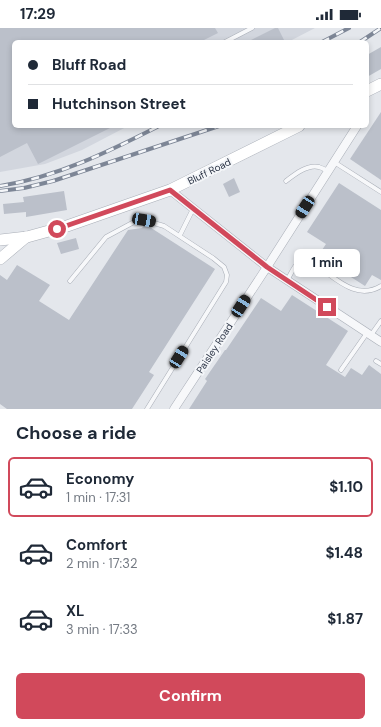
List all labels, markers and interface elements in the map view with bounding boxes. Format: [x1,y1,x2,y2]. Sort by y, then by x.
text: 17:29 [20,4,55,24]
text: Bluff Road [52,55,126,75]
text: Hutchinson Street [52,94,186,114]
street label: Bluff Road [185,155,233,188]
car [293,194,317,220]
car [131,212,157,228]
route start [48,220,66,238]
callout: 1 min [294,249,360,277]
text: 1 min [311,254,343,271]
car [229,293,253,319]
route end [318,298,336,316]
street label: Paisley Road [193,321,236,376]
car [168,344,190,370]
text: Choose a ride [16,421,137,445]
icon: car [18,469,54,505]
text: Economy [66,469,134,489]
text: $1.10 [329,477,363,497]
text: 1 min · 17:31 [66,489,130,506]
icon: car [18,535,54,571]
text: Comfort [66,535,127,555]
text: $1.48 [325,543,363,563]
text: 2 min · 17:32 [66,555,137,572]
icon: car [18,601,54,637]
text: XL [66,601,84,621]
text: $1.87 [327,609,363,629]
text: 3 min · 17:33 [66,621,138,638]
button: Confirm [16,673,365,719]

